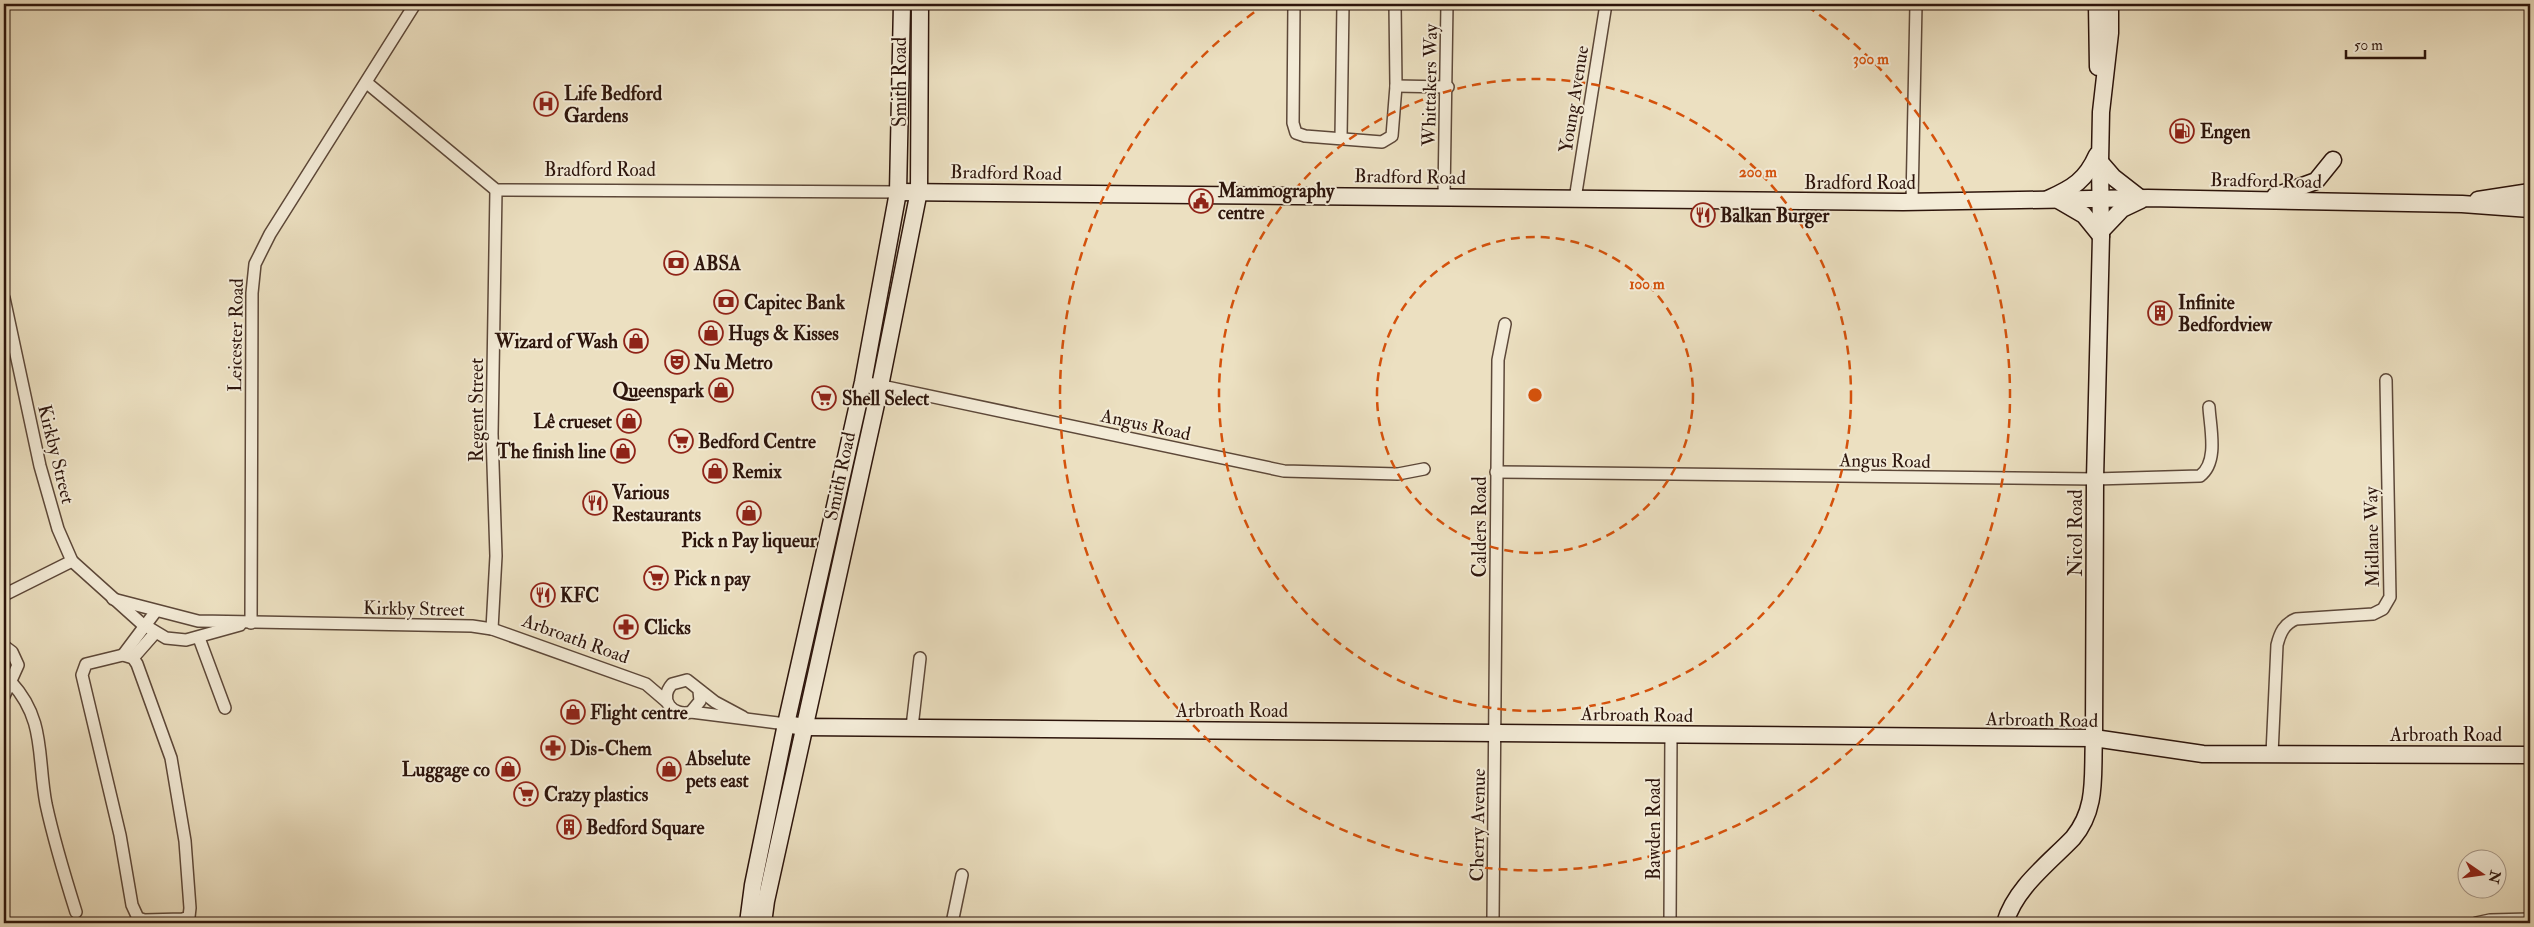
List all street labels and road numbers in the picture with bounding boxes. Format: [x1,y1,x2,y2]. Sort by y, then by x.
street label: Whittakers Way [1417,23,1443,147]
street label: Smith Road [888,36,912,127]
street label: Young Avenue [1554,44,1594,155]
street label: Bradford Road [544,158,657,182]
street label: Bradford Road [950,160,1063,186]
street label: Bradford Road [1354,164,1467,190]
street label: Bradford Road [2210,168,2323,194]
street label: Bradford Road [1804,171,1917,195]
street label: Leicester Road [223,277,249,392]
street label: Regent Street [465,358,489,462]
street label: Kirkby Street [32,402,80,506]
street label: Angus Road [1098,404,1194,446]
street label: Smith Road [819,429,861,523]
street label: Angus Road [1838,448,1932,474]
street label: Calders Road [1468,476,1492,578]
street label: Midlane Way [2359,486,2385,588]
street label: Nicol Road [2064,489,2088,577]
street label: Kirkby Street [363,596,465,622]
street label: Arbroath Road [518,608,633,670]
street label: Arbroath Road [1175,699,1289,723]
street label: Arbroath Road [1580,702,1694,728]
street label: Arbroath Road [1985,707,2099,733]
street label: Arbroath Road [2389,723,2503,747]
street label: Cherry Avenue [1465,768,1491,882]
street label: Bawden Road [1642,777,1666,880]

